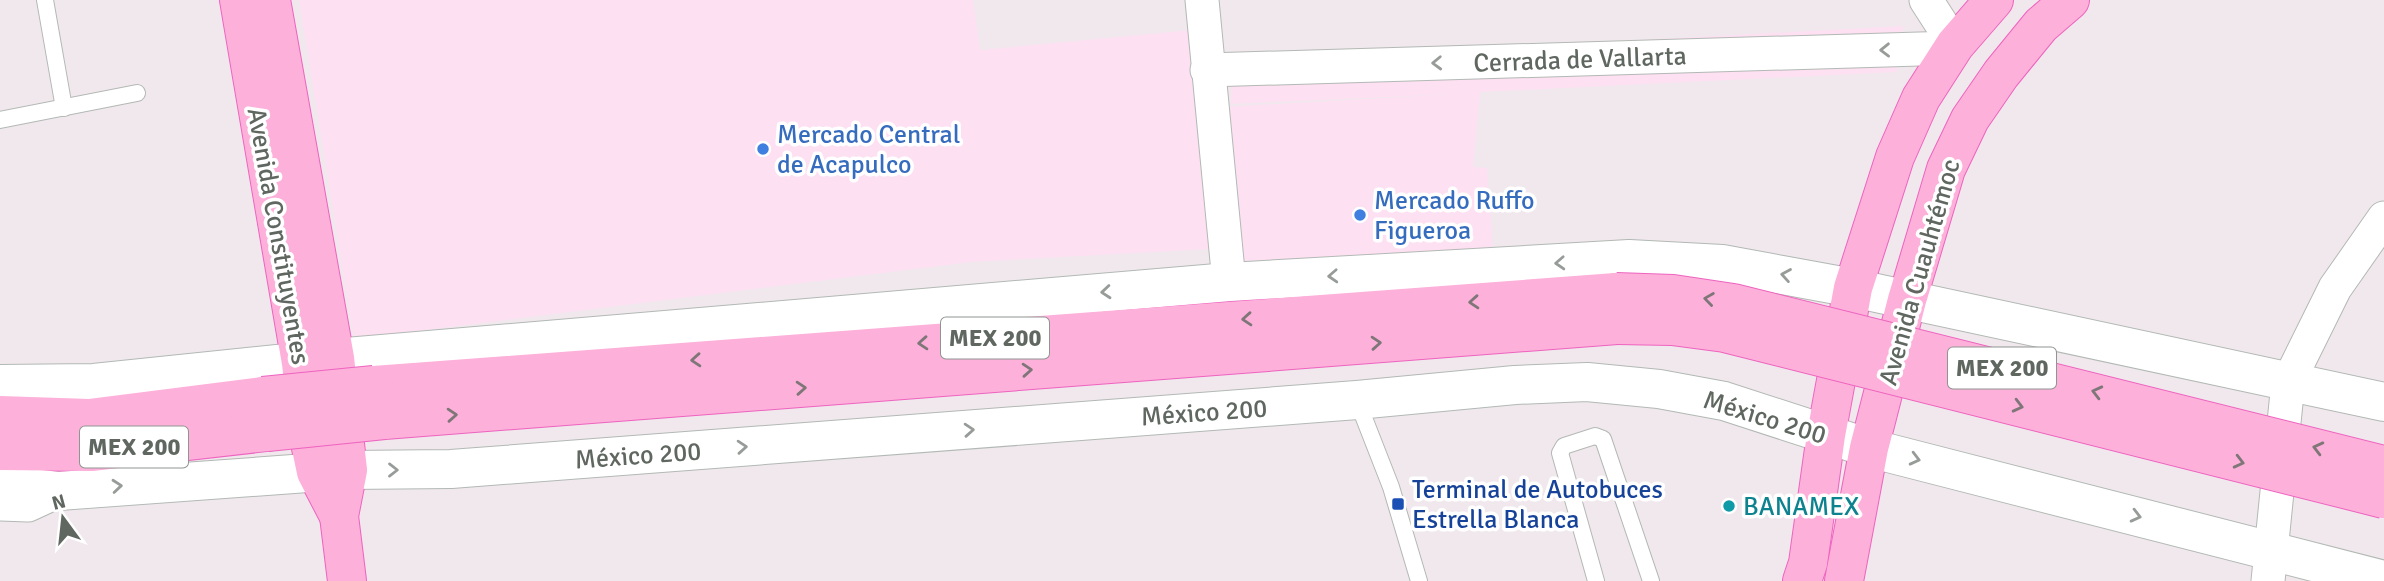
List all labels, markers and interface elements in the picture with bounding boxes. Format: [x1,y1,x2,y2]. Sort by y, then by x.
street label: Cerrada de Vallarta [1473,40,1687,80]
one-way arrow [1879,42,1890,58]
one-way arrow [1431,55,1442,71]
street label: Avenida Constituyentes [240,105,316,367]
place label: Mercado Central de Acapulco [777,119,960,181]
marker: Mercado Central de Acapulco [755,141,771,157]
street label: Avenida Cuauhtémoc [1872,156,1968,389]
place label: Mercado Ruffo Figueroa [1374,185,1535,247]
marker: Mercado Ruffo Figueroa [1352,207,1368,223]
one-way arrow [1554,255,1565,270]
one-way arrow [1327,268,1338,283]
one-way arrow [1780,268,1792,283]
one-way arrow [1100,284,1111,299]
one-way arrow [1704,292,1715,307]
one-way arrow [1469,294,1480,309]
one-way arrow [1242,311,1253,326]
road number: MEX 200 [941,318,1049,358]
one-way arrow [917,336,928,351]
one-way arrow [1371,336,1382,351]
road number: MEX 200 [1948,348,2056,388]
one-way arrow [690,353,701,368]
one-way arrow [1022,363,1033,378]
one-way arrow [795,381,806,396]
street label: México 200 [1699,384,1830,452]
one-way arrow [2092,386,2104,400]
street label: México 200 [1140,393,1268,433]
one-way arrow [2012,398,2024,412]
one-way arrow [446,408,457,423]
one-way arrow [963,423,974,438]
road number: MEX 200 [80,426,188,467]
street label: México 200 [574,436,702,476]
one-way arrow [737,440,748,455]
one-way arrow [2312,442,2324,456]
one-way arrow [1909,451,1921,465]
one-way arrow [2233,454,2245,468]
one-way arrow [387,462,398,477]
place label: Terminal de Autobuces Estrella Blanca [1412,474,1663,536]
one-way arrow [111,479,122,494]
north arrow [28,483,98,553]
text: N [49,489,68,516]
place label: BANAMEX [1743,491,1859,523]
marker: Terminal de Autobuces Estrella Blanca [1390,496,1406,512]
marker: BANAMEX [1721,498,1737,514]
one-way arrow [2130,508,2142,522]

